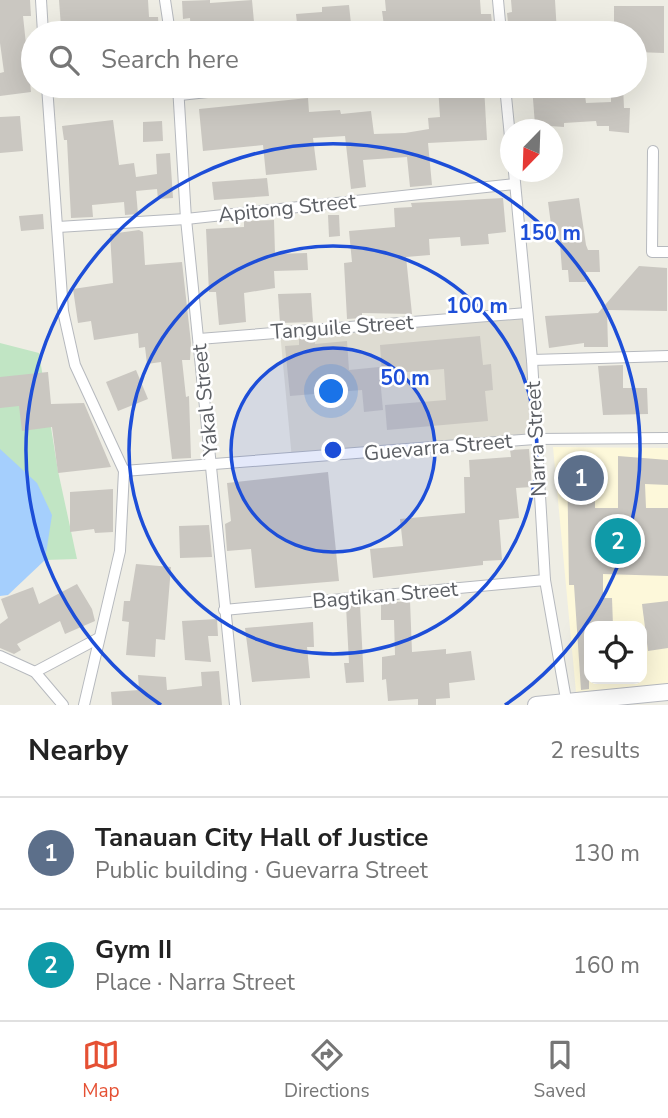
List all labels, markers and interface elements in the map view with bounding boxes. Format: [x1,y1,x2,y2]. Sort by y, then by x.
search box [21,21,647,98]
icon: search [45,41,83,79]
text: Search here [101,42,239,77]
north arrow [500,119,563,182]
street label: Apitong Street [217,187,358,229]
text: 150 m [519,219,581,247]
text: 100 m [446,292,508,320]
street label: Tanguile Street [270,308,415,346]
street label: Yakal Street [185,342,225,458]
text: 50 m [380,364,430,392]
your location [314,374,348,408]
street label: Narra Street [519,380,553,497]
street label: Guevarra Street [363,427,514,467]
centre of rings [321,438,345,462]
pin: 1 [558,452,604,504]
pin: 2 [595,515,641,567]
street label: Bagtikan Street [311,575,460,615]
map controls [584,621,647,684]
button: locate [584,621,647,684]
text: Nearby [28,730,128,771]
text: 2 results [550,735,640,766]
text: Tanauan City Hall of Justice [95,820,428,855]
text: 1 [44,838,58,869]
text: 130 m [573,838,640,869]
text: Public building · Guevarra Street [95,855,428,886]
text: Gym II [95,932,172,967]
text: 2 [44,950,58,981]
text: 160 m [573,950,640,981]
text: Place · Narra Street [95,967,295,998]
tab: Map [82,1036,120,1104]
tab: Directions [284,1036,370,1104]
tab: Saved [534,1036,586,1104]

